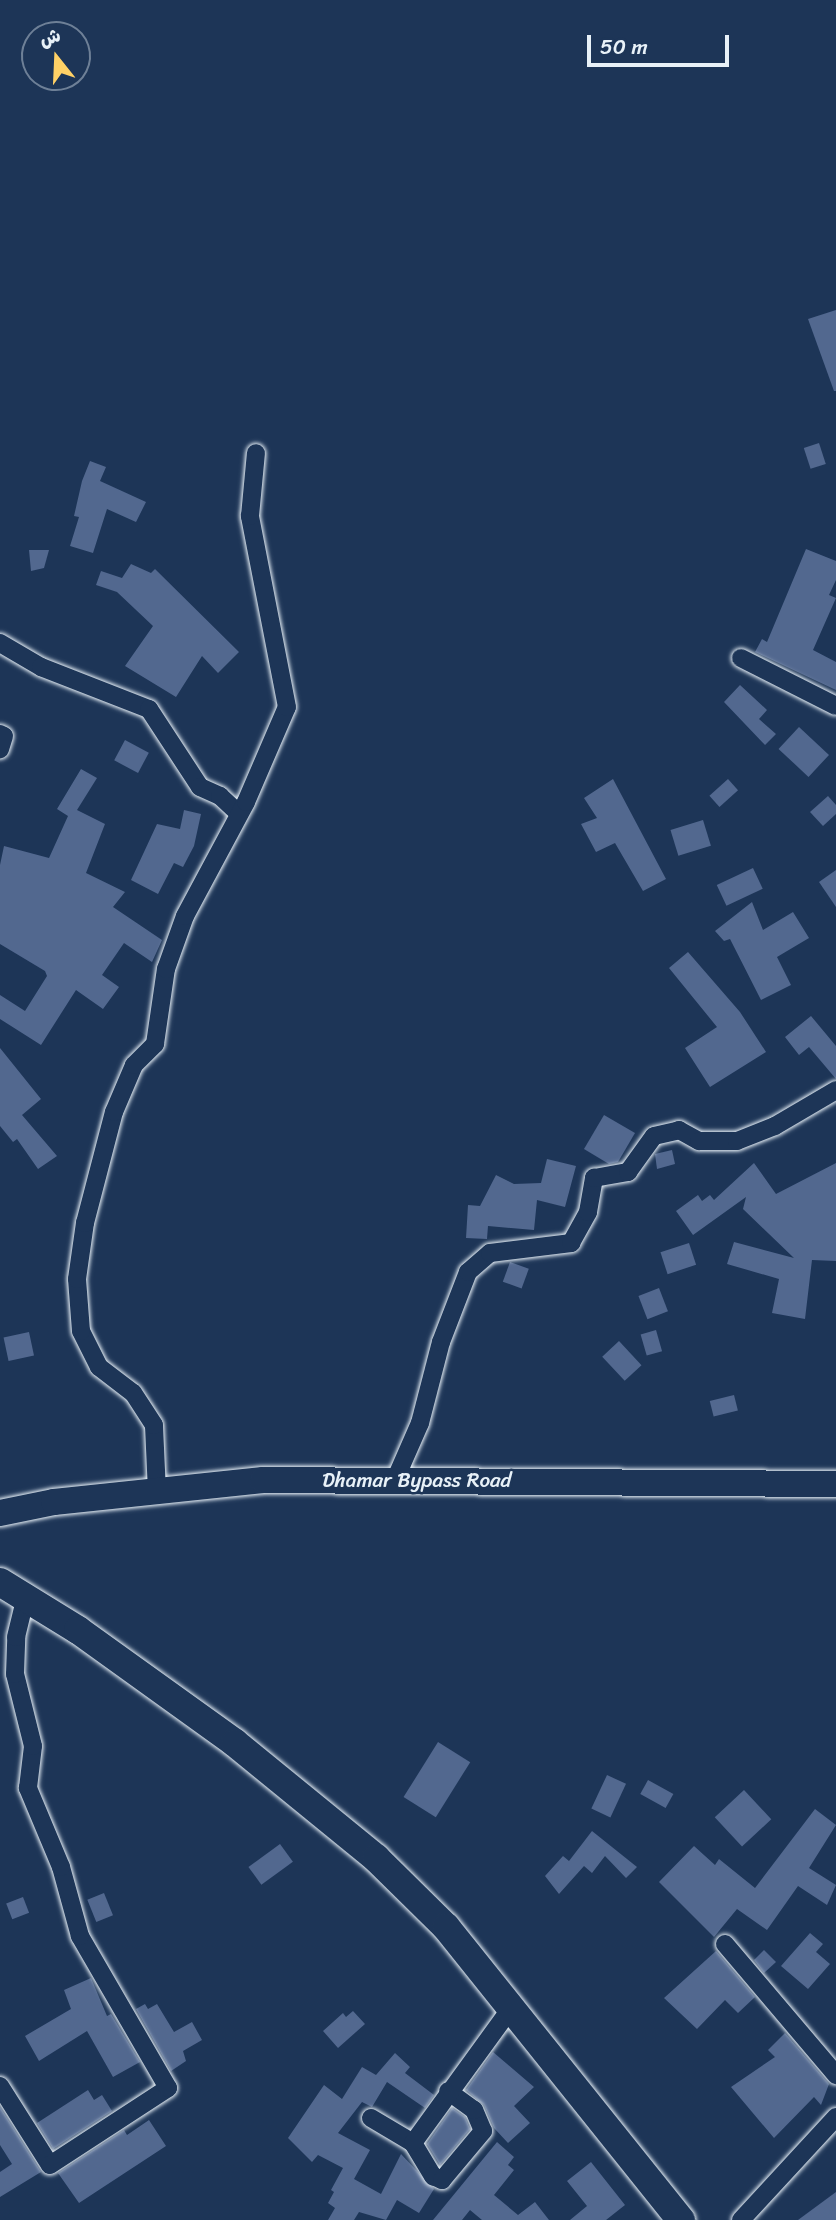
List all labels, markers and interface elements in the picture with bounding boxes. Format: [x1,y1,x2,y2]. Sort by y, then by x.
text: ش [35,19,65,56]
north arrow [21,21,91,91]
scale bar [591,21,733,65]
text: 50 m [600,28,648,66]
street label: Dhamar Bypass Road [322,1467,512,1493]

